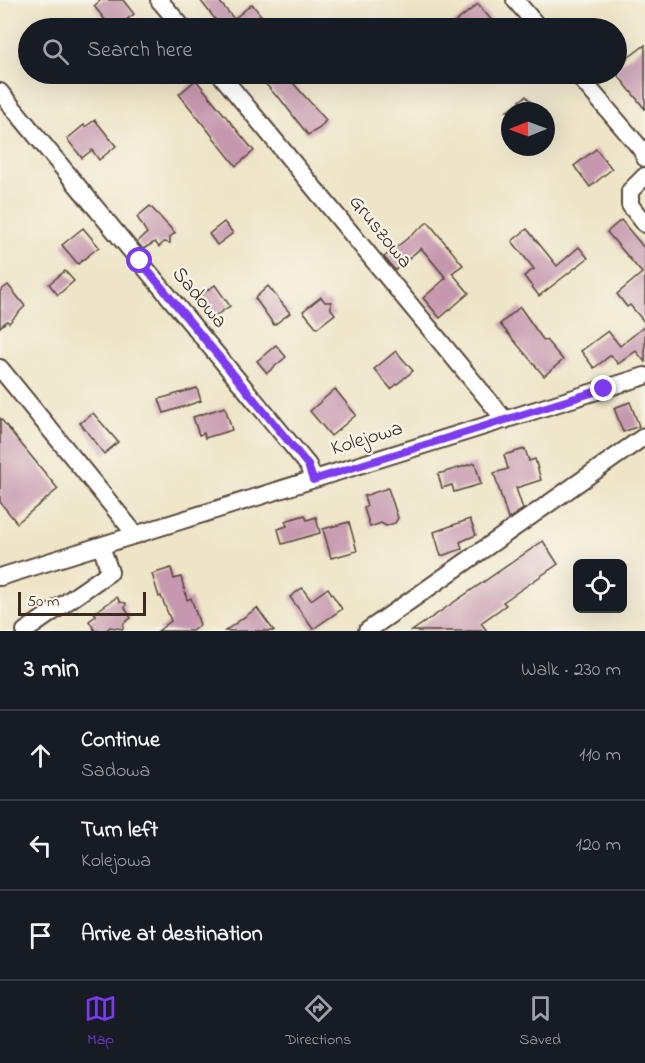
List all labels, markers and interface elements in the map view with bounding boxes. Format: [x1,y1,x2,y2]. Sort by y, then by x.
search box [18,18,627,84]
icon: search [39,35,72,68]
text: Search here [87,35,192,67]
north arrow [501,102,555,156]
street label: Gruszowa [341,189,419,275]
route start [126,247,152,273]
street label: Sadowa [164,261,234,335]
route end [590,375,616,401]
street label: Kolejowa [327,414,407,464]
map controls [573,559,627,613]
button: locate [573,559,627,613]
scale bar [18,589,146,616]
text: 50 m [27,590,59,614]
text: 3 min [24,651,79,689]
text: Walk · 230 m [521,656,621,685]
text: Continue [81,725,160,757]
icon: ahead [24,739,57,772]
text: 110 m [579,741,621,770]
text: Sadowa [81,757,150,786]
text: Turn left [81,815,158,847]
icon: left [24,829,57,862]
text: 120 m [576,831,621,860]
text: Kolejowa [81,847,151,876]
icon: arrive [24,919,57,952]
text: Arrive at destination [81,919,263,951]
tab: Map [84,992,117,1052]
tab: Directions [285,992,351,1052]
tab: Saved [519,992,561,1052]

